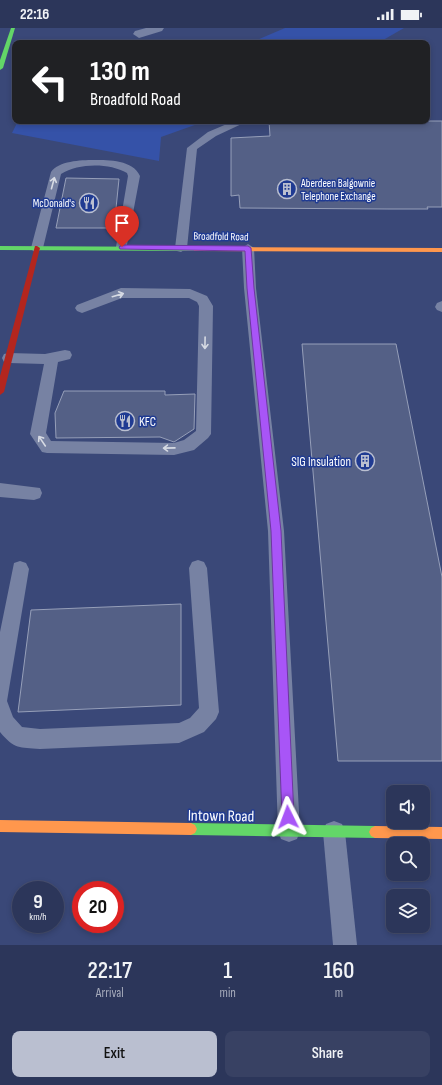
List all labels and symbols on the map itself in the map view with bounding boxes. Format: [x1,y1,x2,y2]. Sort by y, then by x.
one-way arrow [50,176,58,189]
place label: Aberdeen Balgownie Telephone Exchange [300,177,376,203]
building icon: Aberdeen Balgownie Telephone Exchange [276,178,298,200]
restaurant icon: McDonald's [78,192,100,214]
place label: McDonald's [33,197,75,210]
pin [105,206,139,247]
street label: Broadfold Road [193,230,249,243]
one-way arrow [112,291,125,298]
one-way arrow [202,336,209,349]
restaurant icon: KFC [114,410,136,432]
place label: KFC [139,414,156,430]
one-way arrow [38,435,46,446]
one-way arrow [162,444,175,452]
building icon: SIG Insulation [354,450,376,472]
place label: SIG Insulation [291,454,351,470]
position arrow [267,796,309,838]
street label: Intown Road [188,806,254,827]
speed limit sign: 20 [72,881,124,933]

